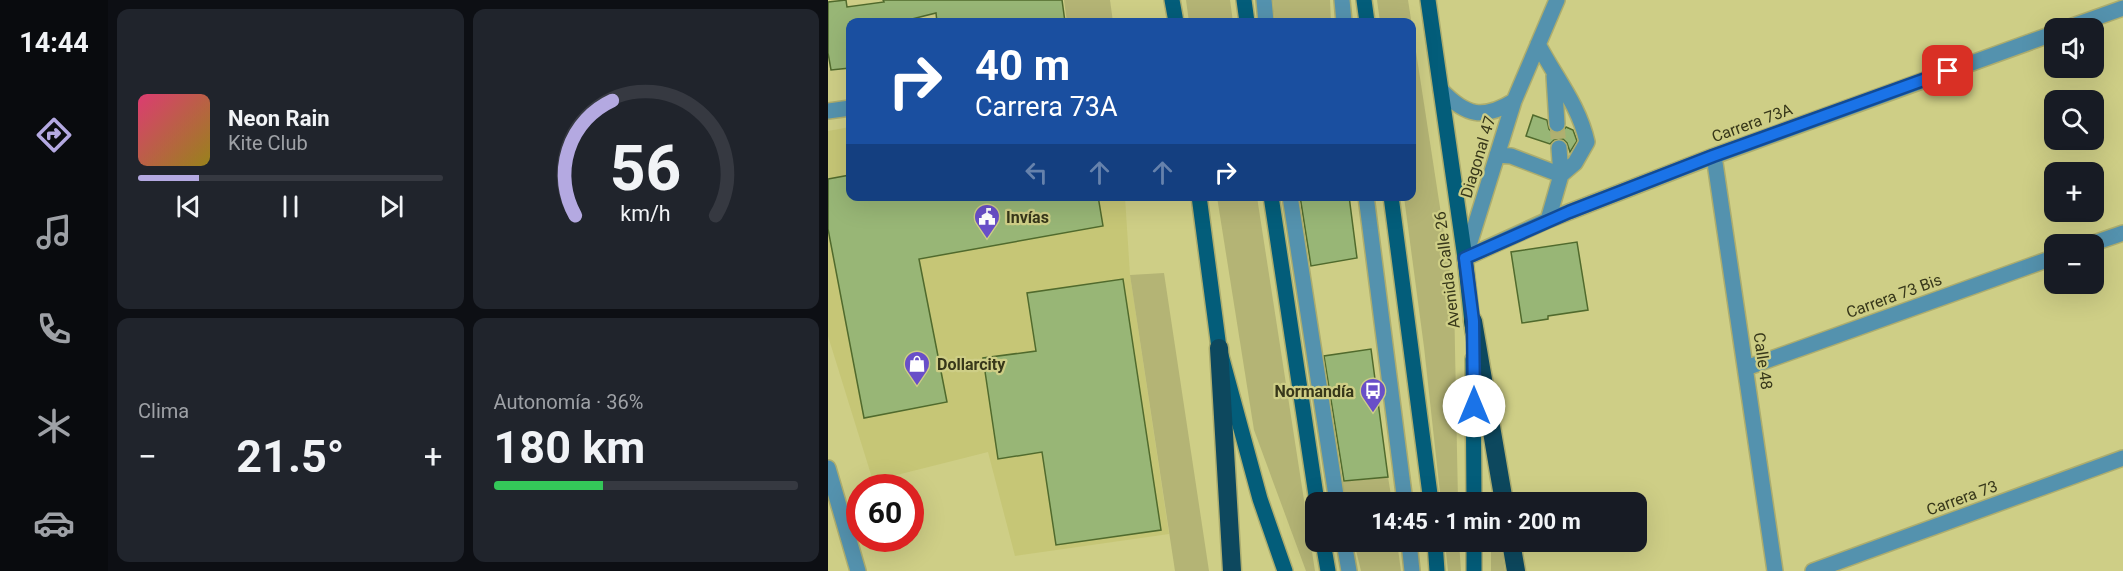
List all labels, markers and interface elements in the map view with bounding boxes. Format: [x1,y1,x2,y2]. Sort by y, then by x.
map controls [2044,18,2104,294]
button: sound [2044,18,2104,78]
text: 14:44 [19,27,89,59]
text: 40 m [975,41,1070,90]
icon: right [876,42,954,120]
pin [1922,45,1973,96]
icon: arrive [1931,54,1964,87]
button: search [2044,90,2104,150]
text: Carrera 73A [975,91,1118,123]
street label: Carrera 73A [1709,99,1795,146]
text: Neon Rain [228,106,330,131]
icon: directions [33,114,75,156]
street label: Diagonal 47 [1457,114,1499,200]
text: Kite Club [228,131,308,155]
text: 56 [610,132,682,205]
icon: left [1020,156,1053,189]
icon: ahead [1083,156,1116,189]
icon: ahead [1146,156,1179,189]
icon: right [1209,156,1242,189]
button: + [2044,162,2104,222]
icon: previous [172,190,205,223]
icon: pause [274,190,307,223]
icon: next [375,190,408,223]
text: km/h [621,201,671,226]
public building icon: Invías [972,202,1002,240]
place label: Invías [1006,208,1049,227]
street label: Avenida Calle 26 [1430,210,1464,330]
icon: music [33,211,75,253]
button: − [2044,234,2104,294]
street label: Carrera 73 Bis [1844,270,1944,322]
icon: phone [33,308,75,350]
street label: Calle 48 [1750,331,1776,391]
shop icon: Dollarcity [902,349,932,387]
place label: Dollarcity [937,355,1006,374]
position arrow [1442,374,1506,438]
bus stop icon: Normandía [1358,376,1388,414]
place label: Normandía [1274,382,1354,401]
text: Autonomía · 36% [494,390,643,414]
text: Clima [138,399,189,423]
icon: climate [33,405,75,447]
text: 180 km [494,421,645,474]
text: 21.5° [236,430,344,483]
text: − [138,437,157,476]
text: + [424,437,443,476]
speed limit sign: 60 [846,474,924,552]
street label: Carrera 73 [1924,476,2000,520]
icon: car [33,502,75,544]
text: 14:45 · 1 min · 200 m [1371,509,1581,534]

